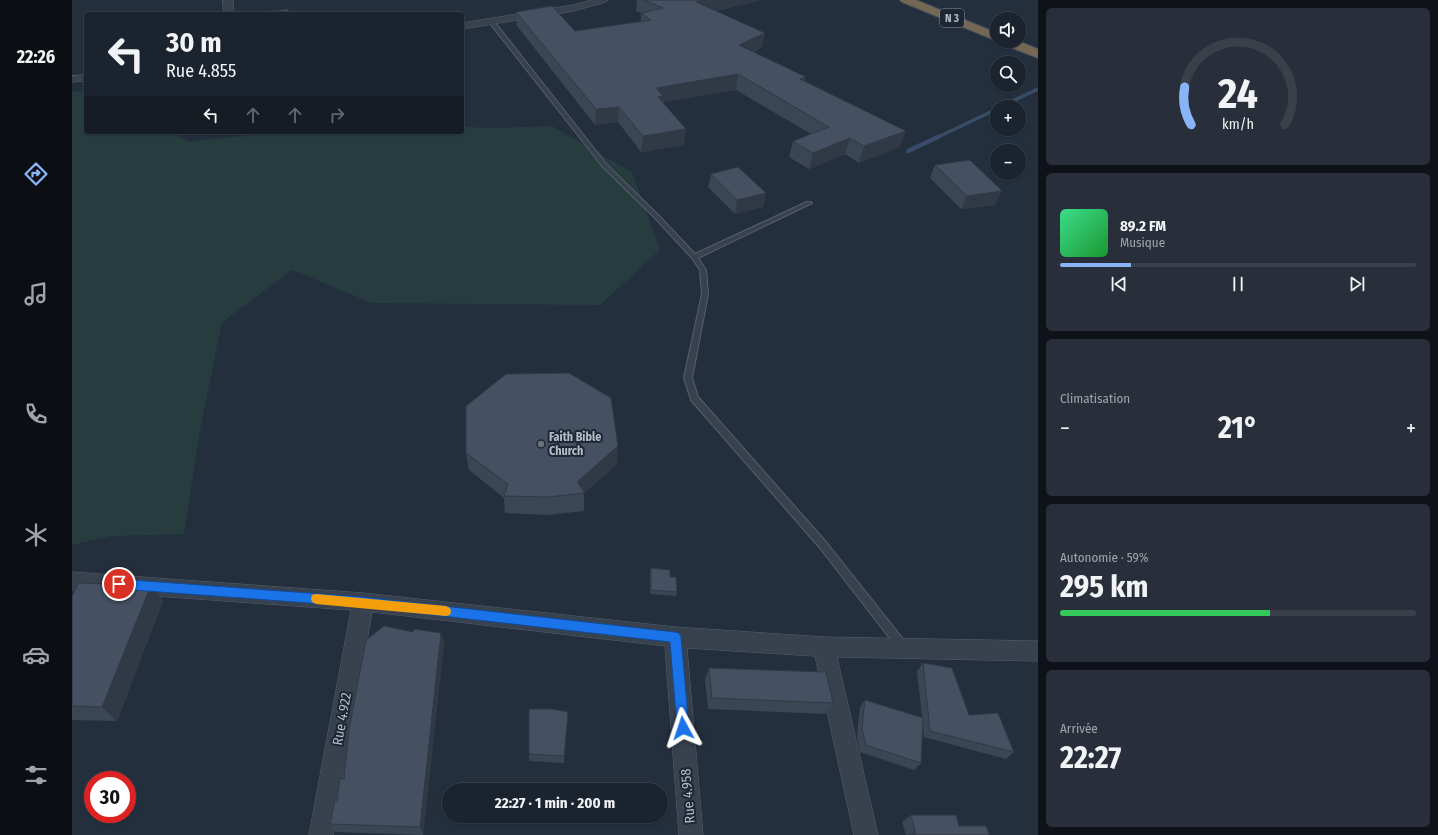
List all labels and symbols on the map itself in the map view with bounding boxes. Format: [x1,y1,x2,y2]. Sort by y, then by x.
road number: N 3 [940,9,964,27]
place label: Faith Bible Church [549,430,601,458]
marker: Faith Bible Church [536,439,546,449]
pin [102,567,136,601]
street label: Rue 4.922 [329,691,355,747]
position arrow [662,707,704,749]
street label: Rue 4.958 [677,768,699,824]
speed limit sign: 30 [84,771,136,823]

